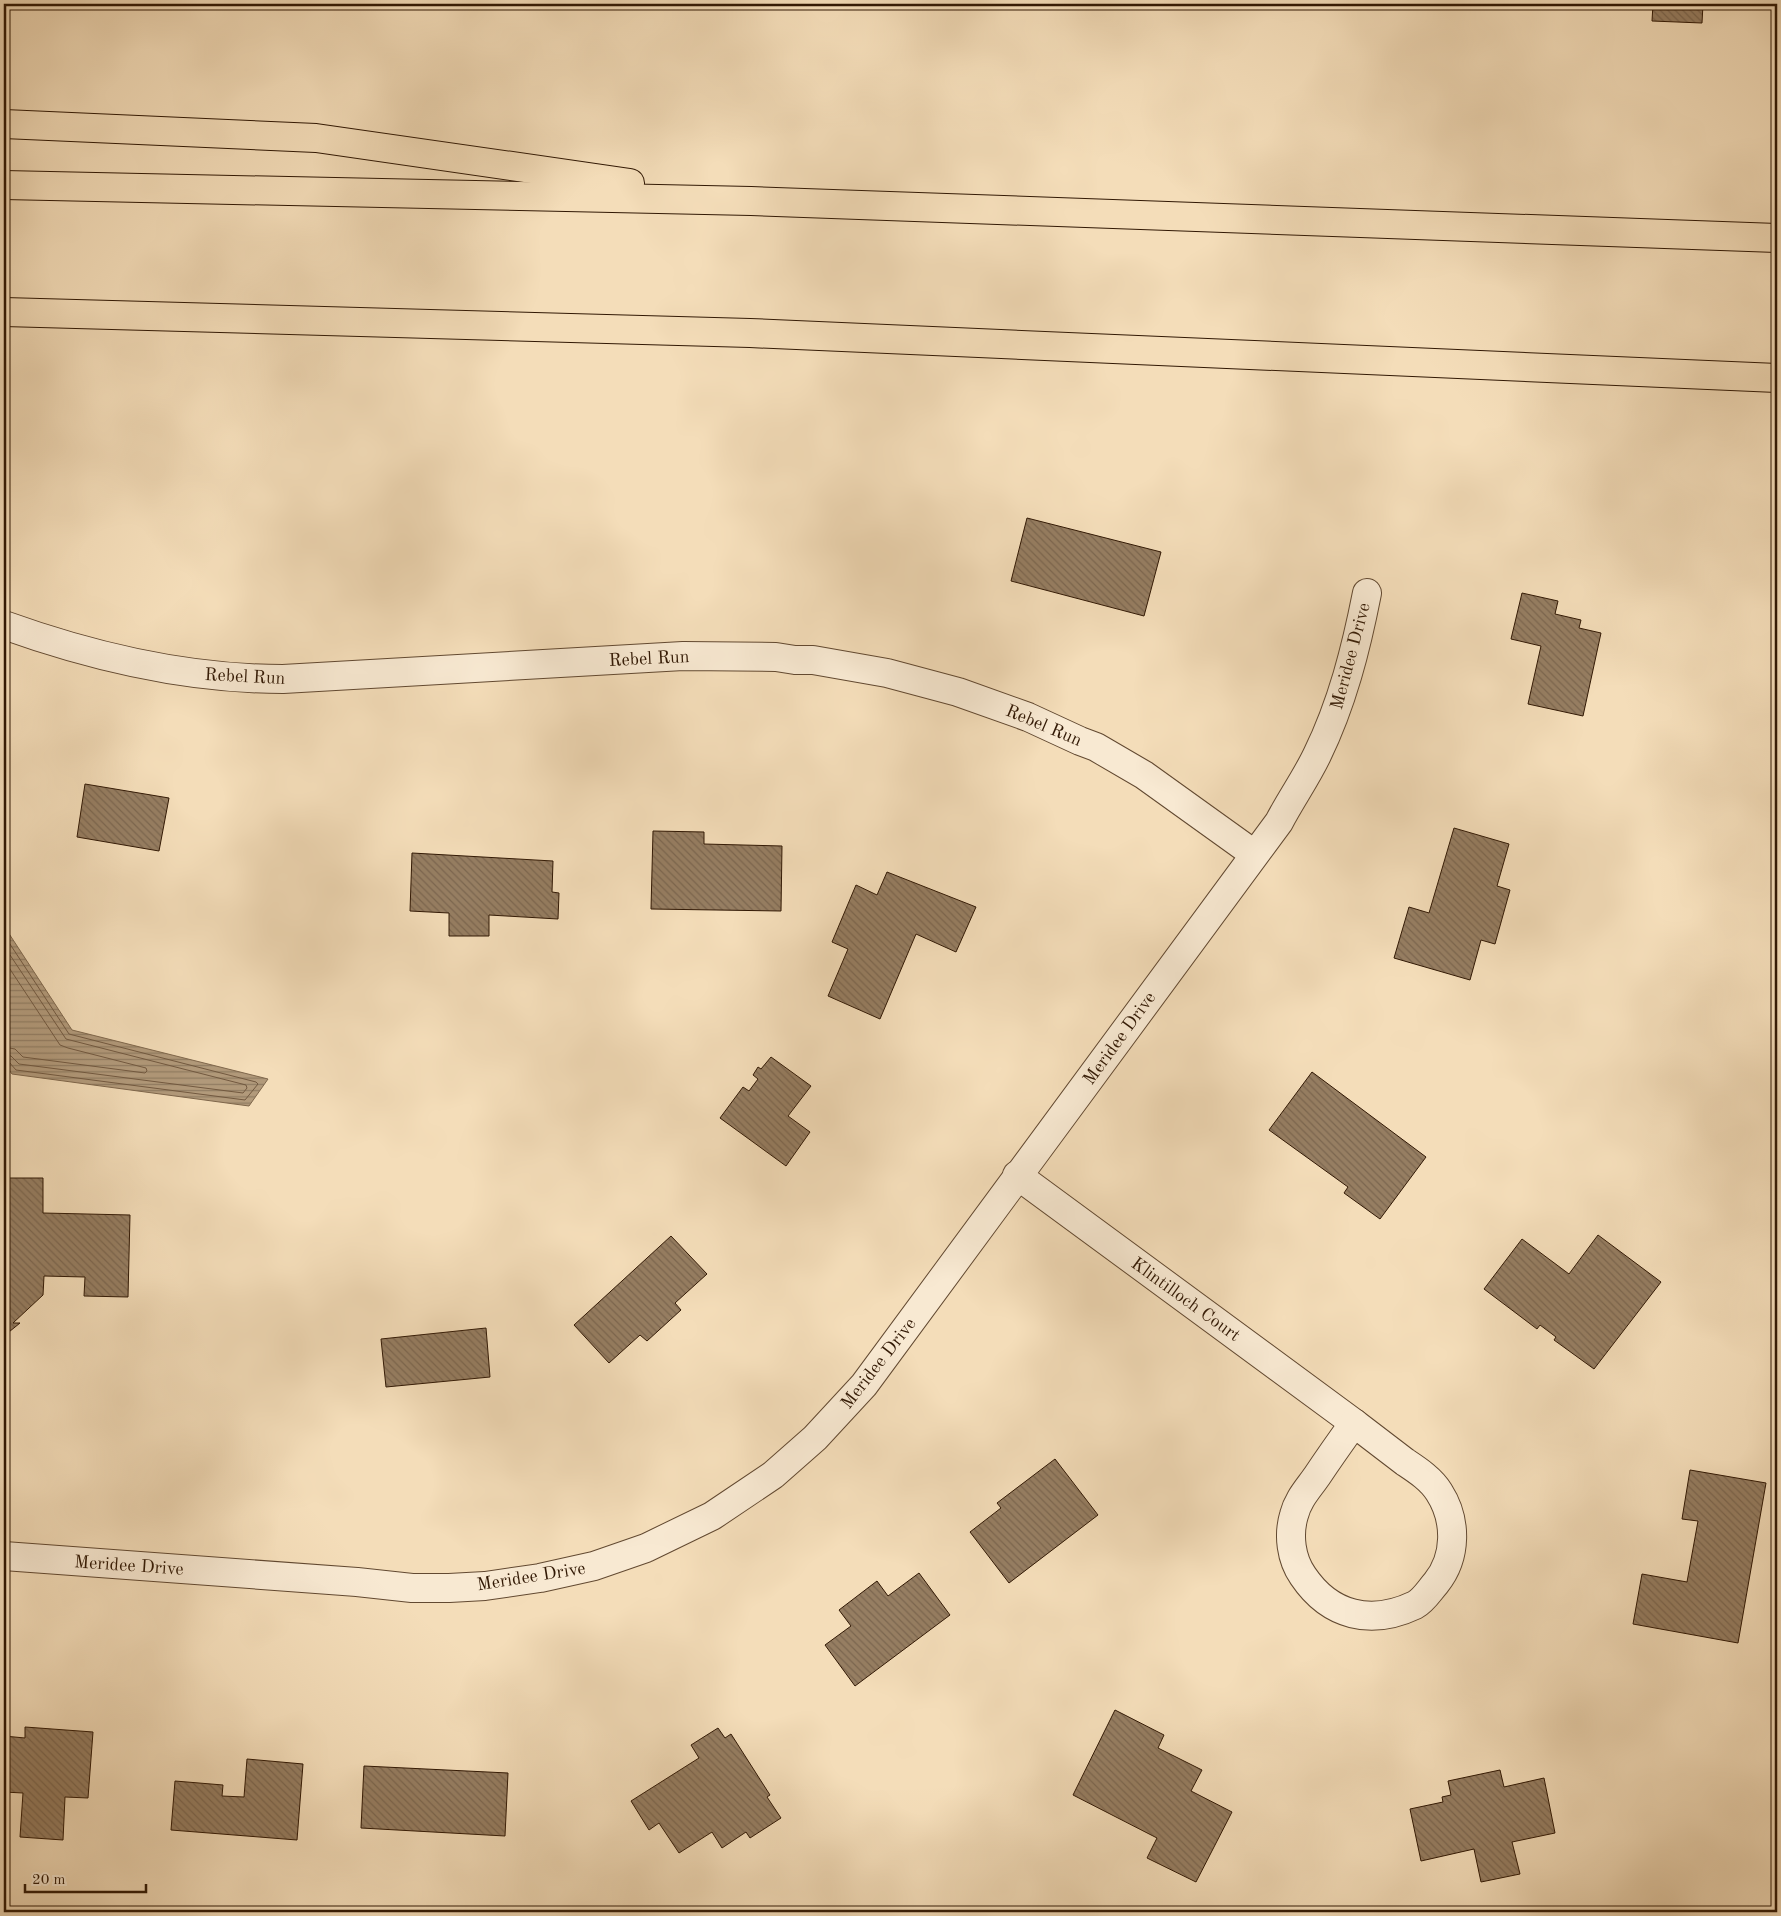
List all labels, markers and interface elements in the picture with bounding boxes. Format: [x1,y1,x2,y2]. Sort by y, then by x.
street label: Meridee Drive [1328,601,1374,712]
street label: Rebel Run [608,648,690,670]
street label: Rebel Run [204,666,286,688]
street label: Rebel Run [1003,702,1085,750]
street label: Meridee Drive [1080,989,1159,1088]
street label: Klintilloch Court [1128,1254,1243,1345]
street label: Meridee Drive [838,1315,920,1412]
street label: Meridee Drive [74,1553,184,1579]
street label: Meridee Drive [476,1560,587,1594]
scale bar [25,1861,146,1893]
text: 20 m [32,1873,66,1888]

